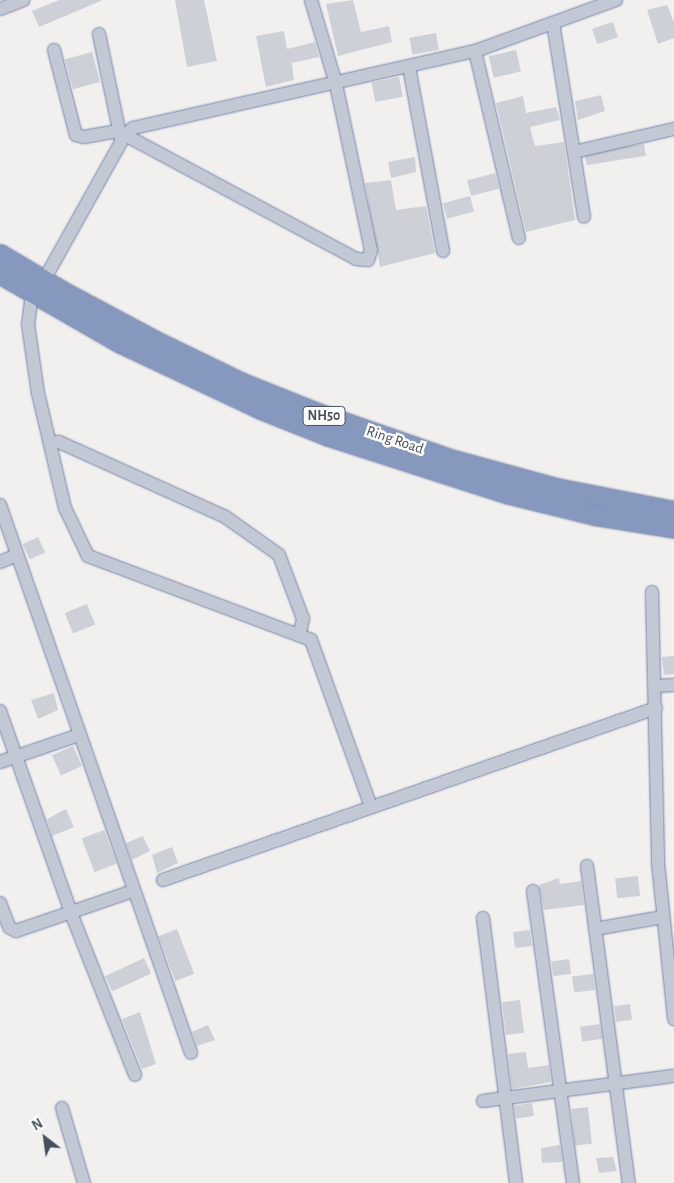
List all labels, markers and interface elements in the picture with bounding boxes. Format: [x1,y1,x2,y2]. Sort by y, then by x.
road number: NH50 [302,404,346,428]
street label: Ring Road [364,422,426,458]
north arrow [20,1113,70,1163]
text: N [30,1117,45,1134]

